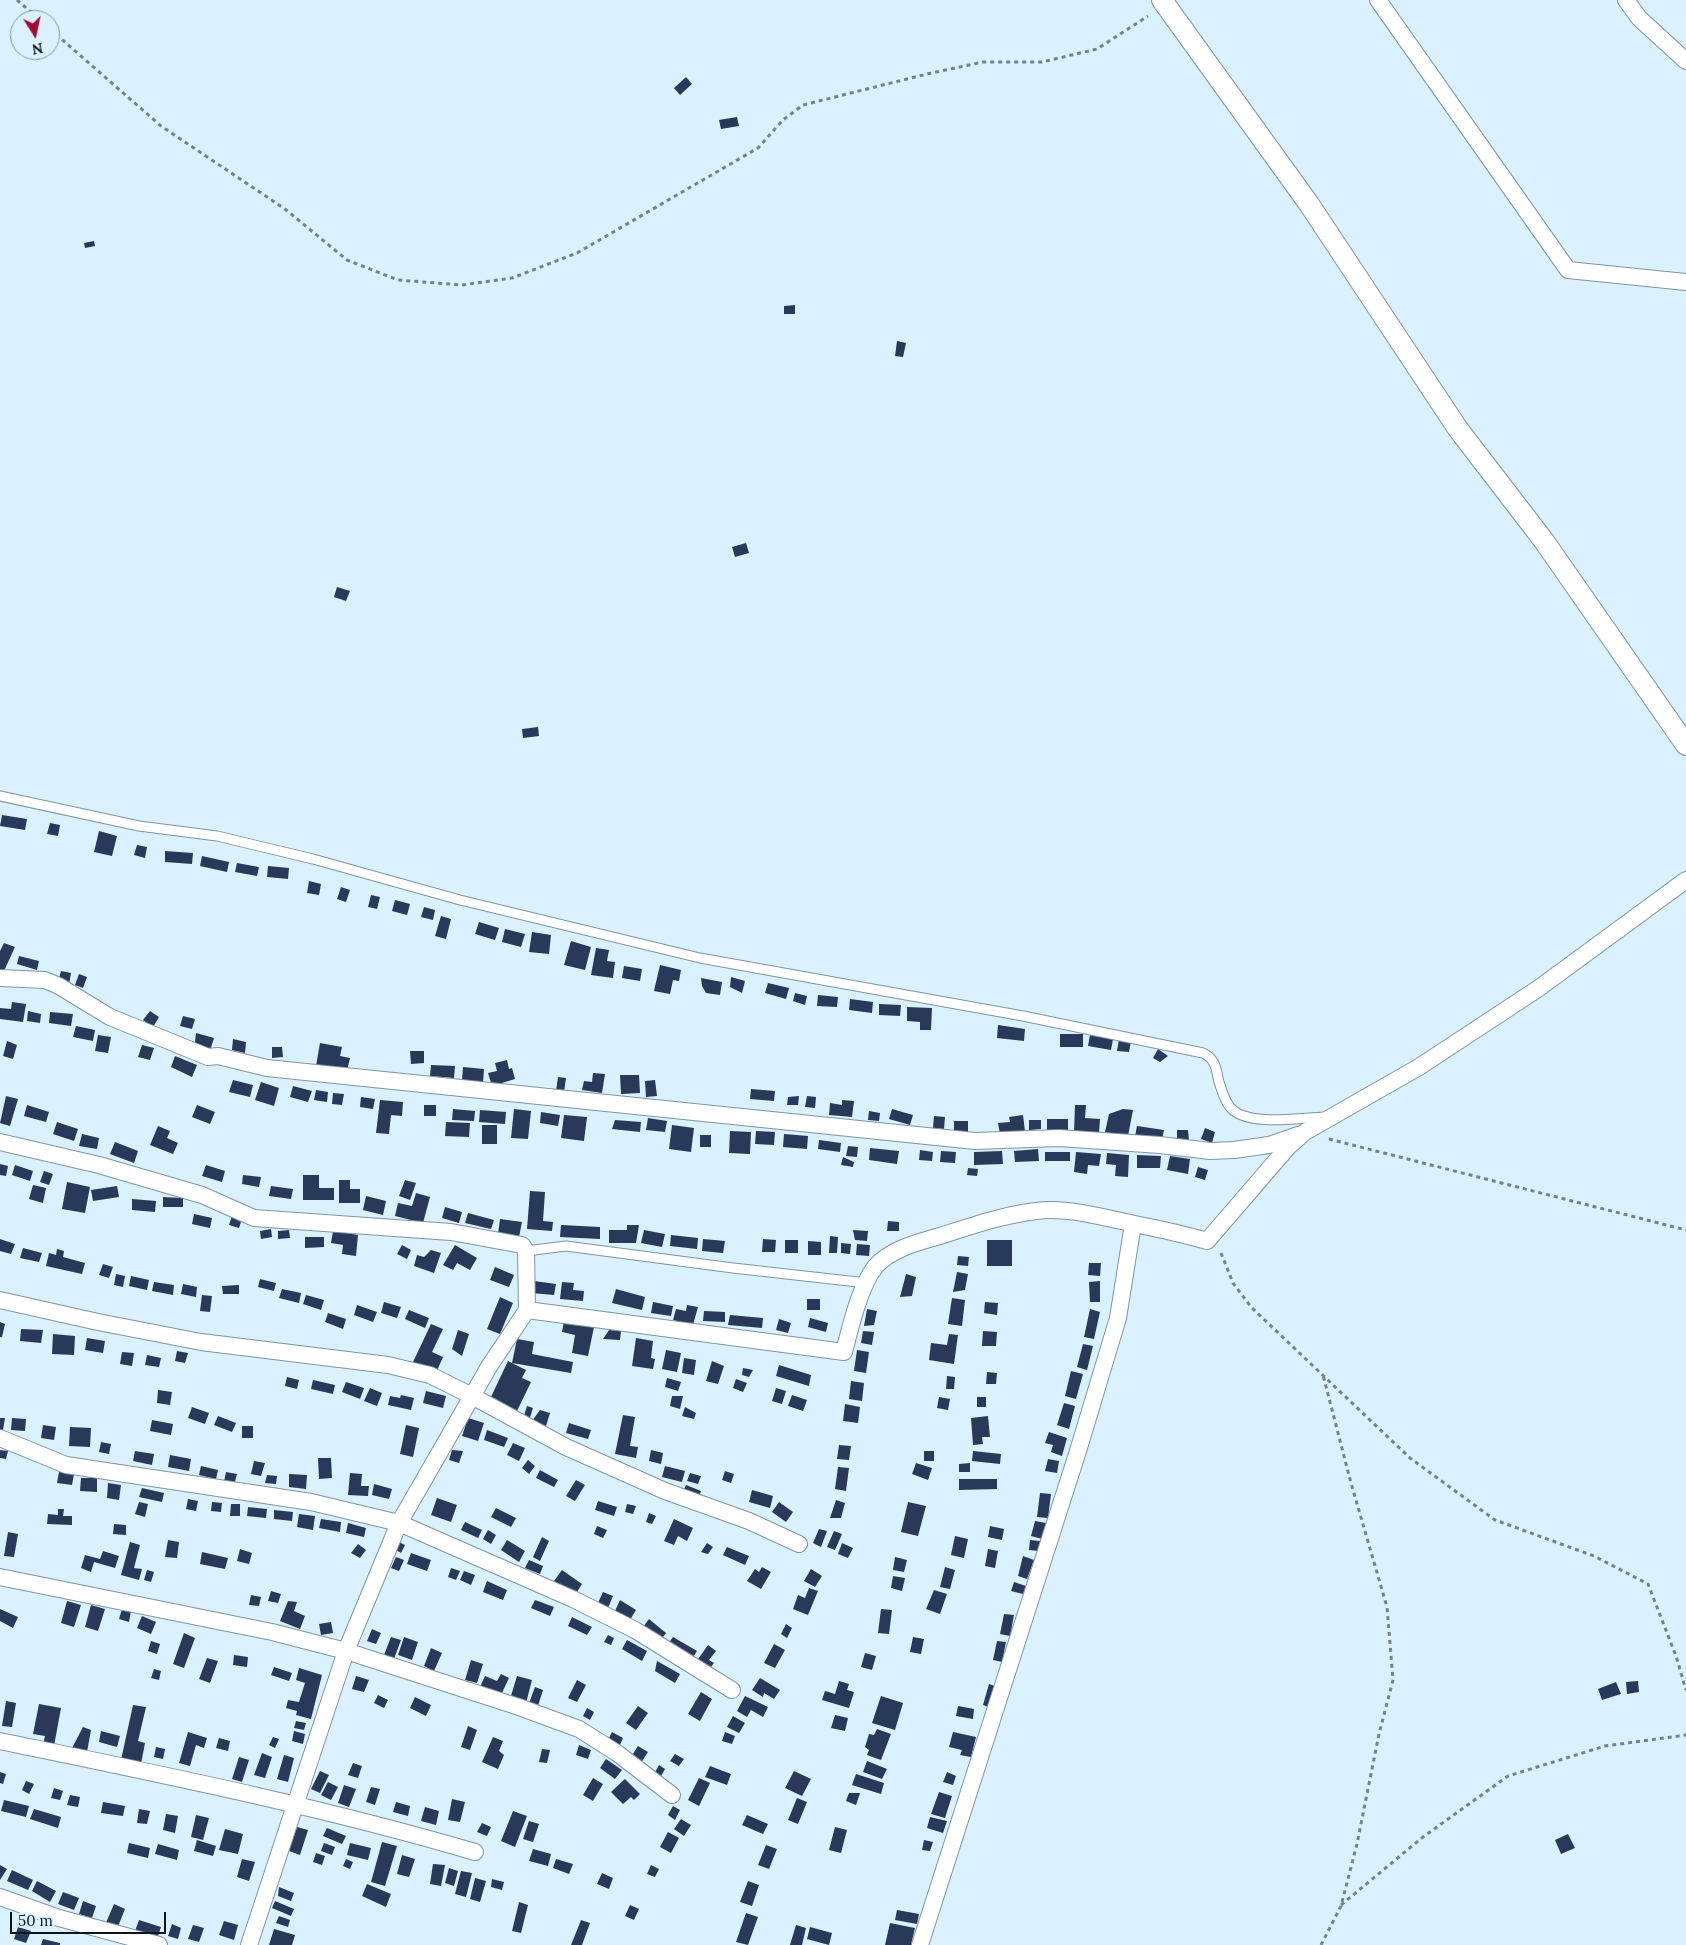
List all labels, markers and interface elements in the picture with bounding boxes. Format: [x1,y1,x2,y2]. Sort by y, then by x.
north arrow [10,10,60,60]
text: N [31,39,44,59]
scale bar [12,1902,169,1934]
text: 50 m [18,1911,53,1930]

